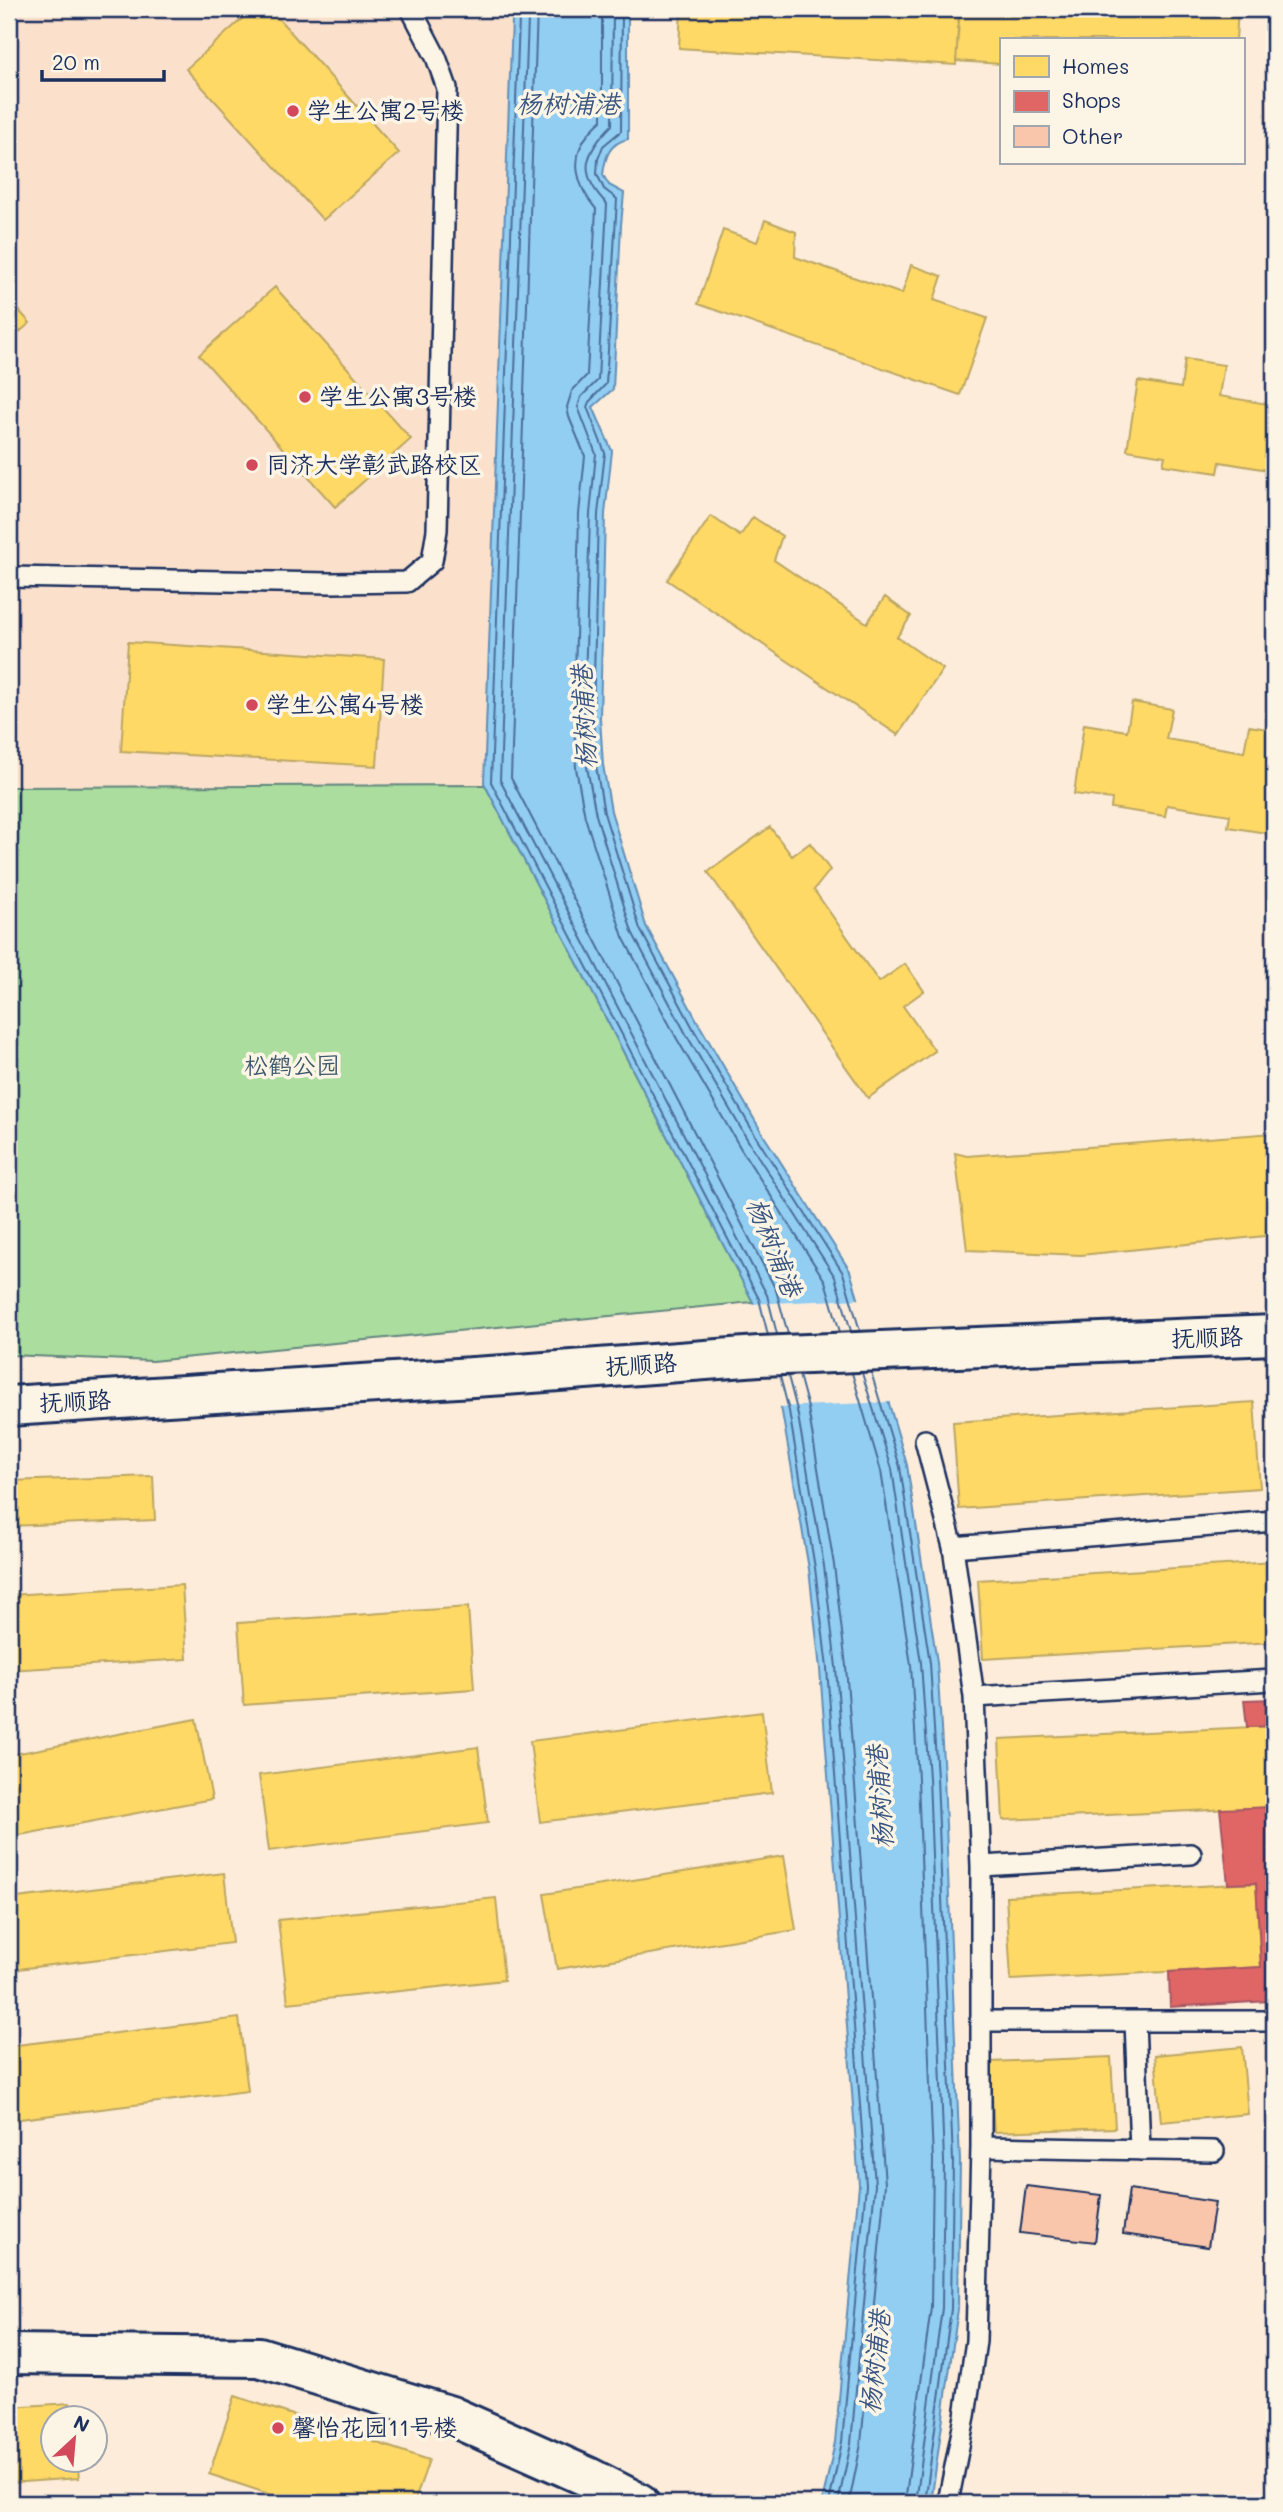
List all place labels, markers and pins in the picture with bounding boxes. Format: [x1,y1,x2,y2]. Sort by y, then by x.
place label: 学生公寓2号楼 [307,94,464,125]
marker: 学生公寓2号楼 [285,103,301,119]
place label: 学生公寓3号楼 [319,380,477,411]
marker: 学生公寓3号楼 [297,389,313,405]
place label: 同济大学彰武路校区 [266,448,482,479]
marker: 同济大学彰武路校区 [244,457,260,473]
place label: 学生公寓4号楼 [266,688,424,719]
marker: 学生公寓4号楼 [244,697,260,713]
place label: 馨怡花园11号楼 [292,2411,457,2442]
marker: 馨怡花园11号楼 [270,2420,286,2436]

